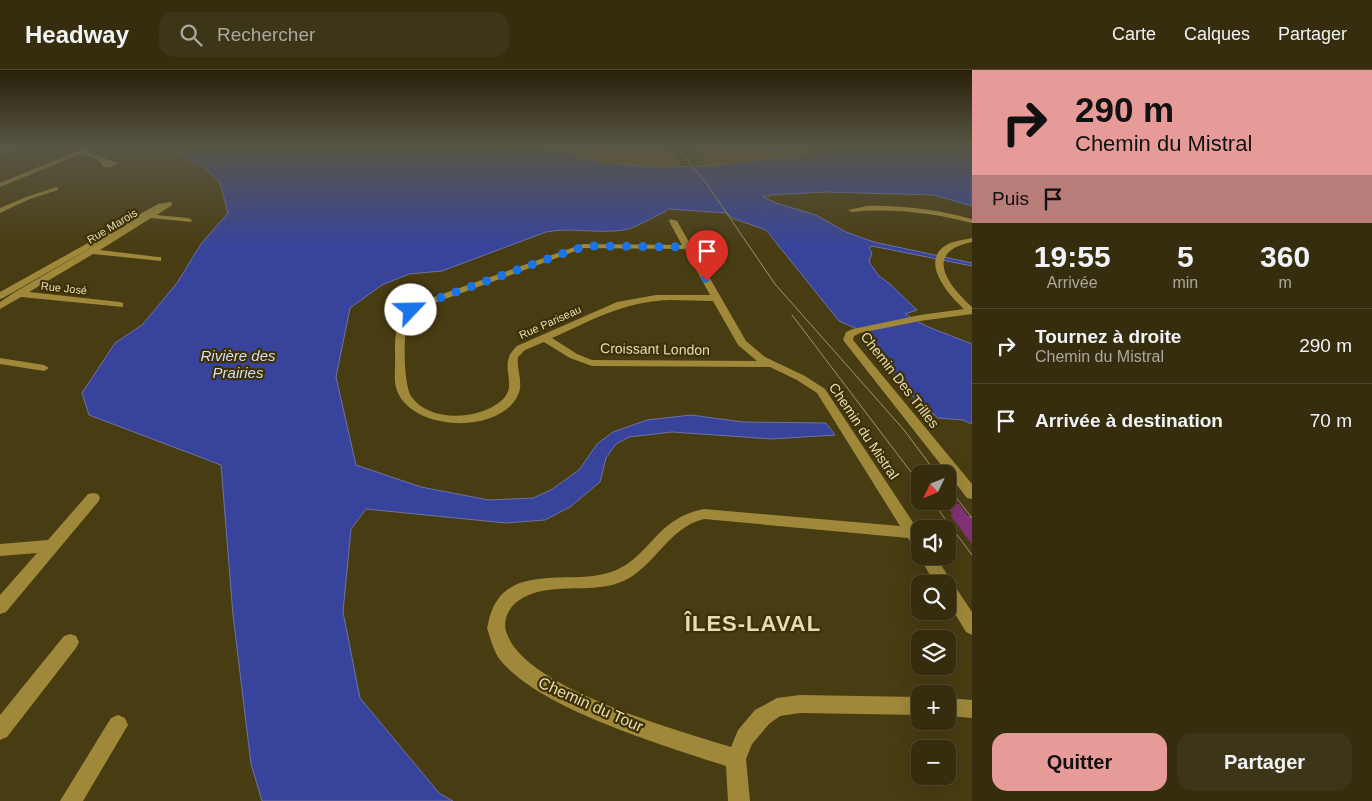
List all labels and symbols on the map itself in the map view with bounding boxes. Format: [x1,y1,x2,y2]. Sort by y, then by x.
street label: Rue Marois [85,206,140,246]
pin [686,230,728,281]
street label: Rue José [40,280,88,296]
position arrow [384,283,436,335]
street label: Rue Pariseau [517,303,583,341]
street label: Chemin Des Trilles [858,329,942,431]
street label: Croissant London [600,340,710,358]
water label: Rivière des Prairies [200,347,276,381]
street label: Chemin du Mistral [826,380,902,482]
north arrow [911,465,956,510]
district label: ÎLES-LAVAL [684,611,821,636]
street label: Chemin du Tour [536,674,646,735]

